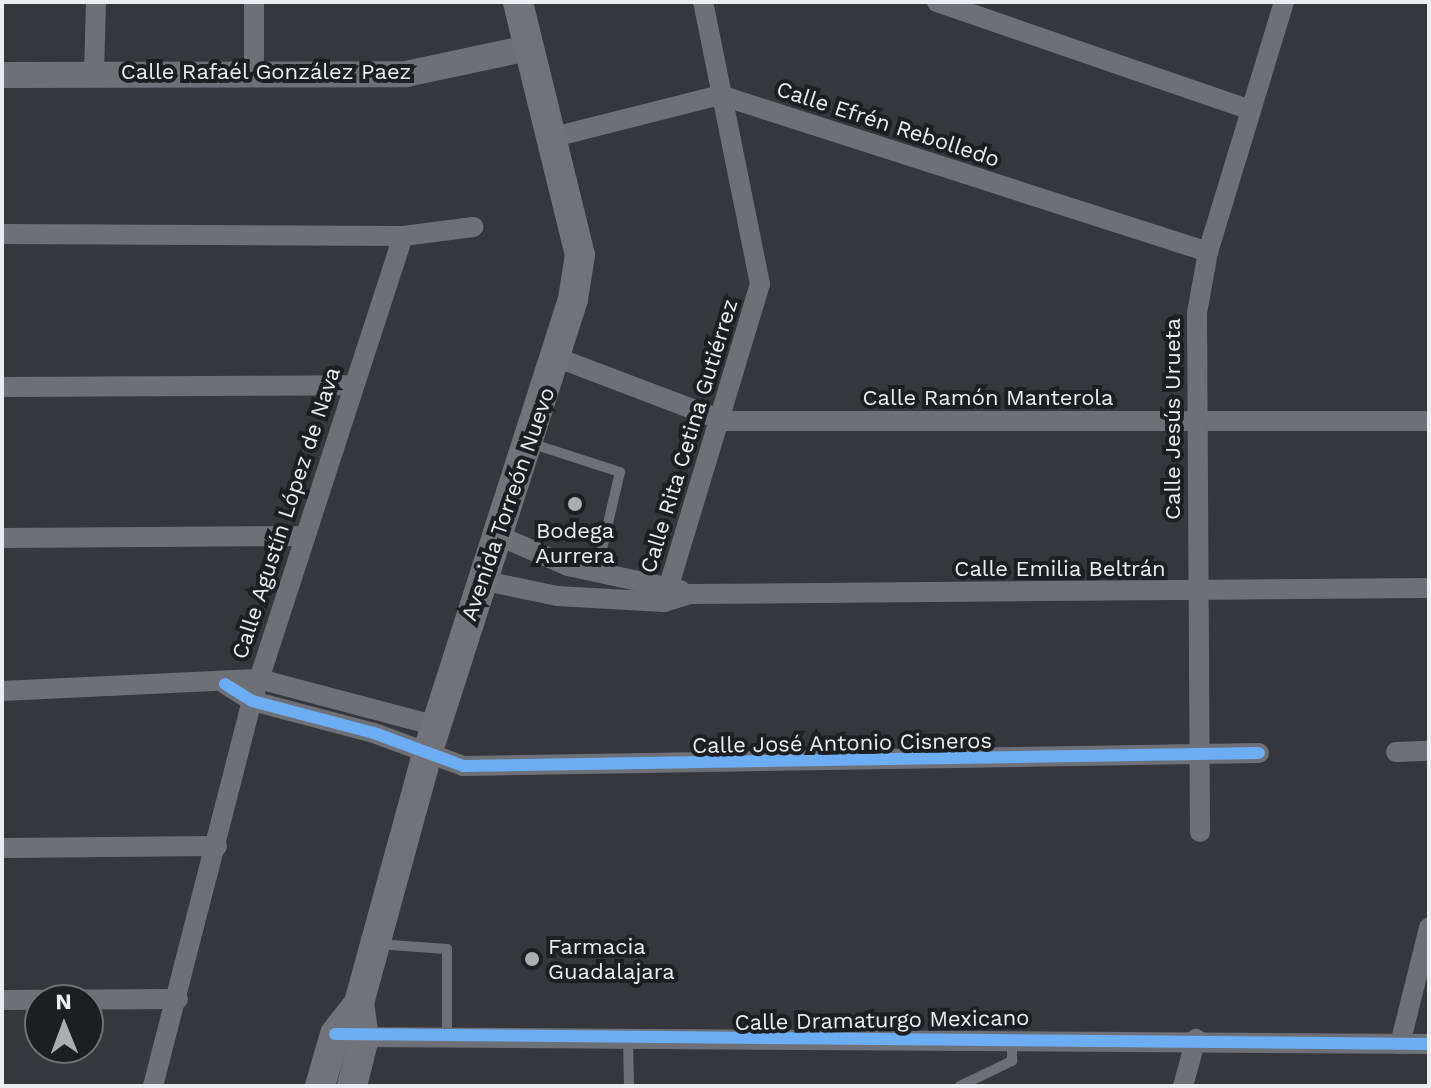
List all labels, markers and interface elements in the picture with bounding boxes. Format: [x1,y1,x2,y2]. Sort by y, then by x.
street label: Calle Rafaél González Paez [120,59,412,85]
street label: Calle Efrén Rebolledo [773,75,1003,173]
street label: Calle Rita Cetina Gutiérrez [635,295,743,577]
street label: Calle Jesús Urueta [1160,318,1186,520]
street label: Calle Agustín López de Nava [226,363,346,663]
street label: Avenida Torreón Nuevo [455,383,561,625]
street label: Calle Ramón Manterola [862,385,1114,411]
marker: Bodega Aurrera [566,495,584,513]
place label: Bodega Aurrera [535,517,615,568]
street label: Calle Emilia Beltrán [954,556,1166,582]
street label: Calle José Antonio Cisneros [691,727,993,759]
place label: Farmacia Guadalajara [548,933,675,984]
marker: Farmacia Guadalajara [523,950,541,968]
north arrow [24,984,104,1064]
text: N [55,989,72,1014]
street label: Calle Dramaturgo Mexicano [734,1004,1030,1036]

